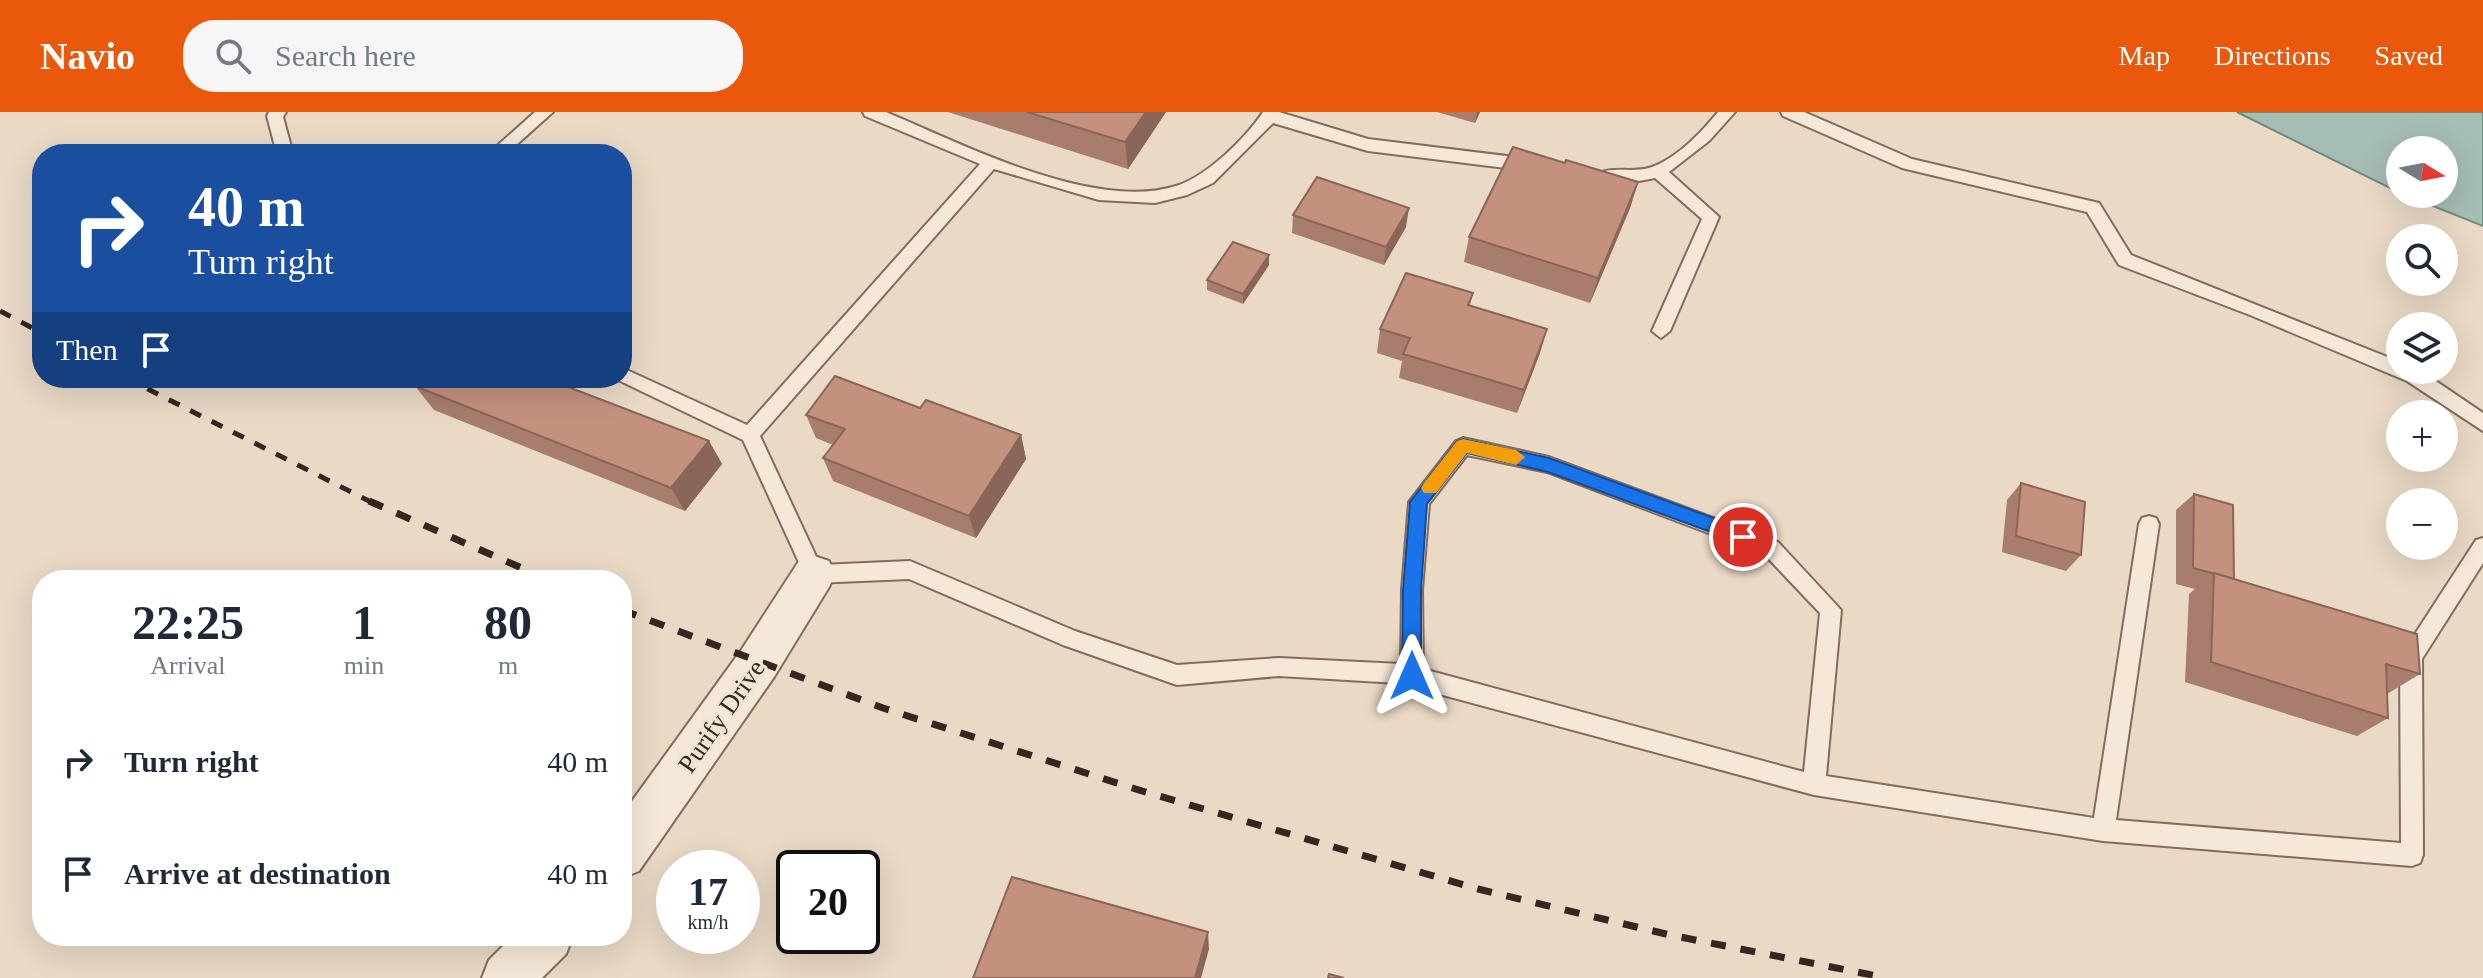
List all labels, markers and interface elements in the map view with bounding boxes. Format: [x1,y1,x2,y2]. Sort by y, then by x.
search box [183,20,743,92]
icon: search [211,34,255,78]
text: Navio [40,35,135,77]
text: Search here [275,39,416,72]
text: Map [2119,40,2170,71]
text: Directions [2214,40,2331,71]
text: Saved [2375,40,2443,71]
north arrow [2386,136,2458,208]
map controls [2386,136,2458,560]
icon: right [56,176,160,280]
text: 40 m [188,176,305,238]
button: search [2386,224,2458,296]
text: Turn right [188,242,334,282]
button: layers [2386,312,2458,384]
icon: arrive [134,328,178,372]
text: Then [56,333,118,366]
button: + [2386,400,2458,472]
button: − [2386,488,2458,560]
pin [1709,503,1777,571]
icon: arrive [1721,515,1765,559]
text: 22:25 [132,596,244,649]
text: 1 [352,596,376,649]
text: 80 [484,596,532,649]
position arrow [1370,634,1454,718]
text: Arrival [150,651,225,680]
text: min [344,651,384,680]
text: m [498,651,518,680]
street label: Purify Drive [672,654,771,778]
icon: right [56,740,100,784]
text: Turn right [124,745,259,778]
text: 40 m [547,745,608,778]
speed limit sign: 20 [776,850,880,954]
icon: arrive [56,852,100,896]
text: Arrive at destination [124,857,391,890]
text: 40 m [547,857,608,890]
text: 17 [688,869,728,914]
text: km/h [687,911,729,933]

